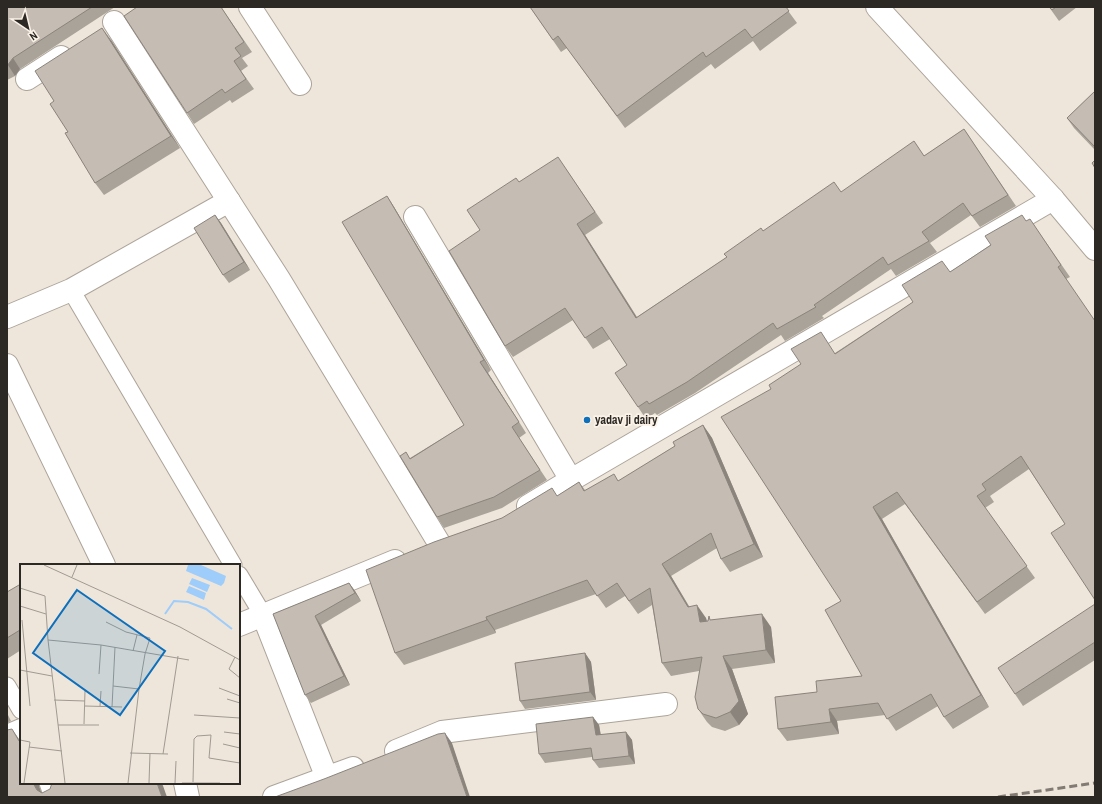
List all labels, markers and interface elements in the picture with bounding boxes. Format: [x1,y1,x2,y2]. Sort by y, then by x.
north arrow [8,8,48,48]
text: N [27,29,40,44]
place label: yadav ji dairy [595,412,658,428]
marker: yadav ji dairy [582,415,592,425]
inset map [20,564,240,784]

